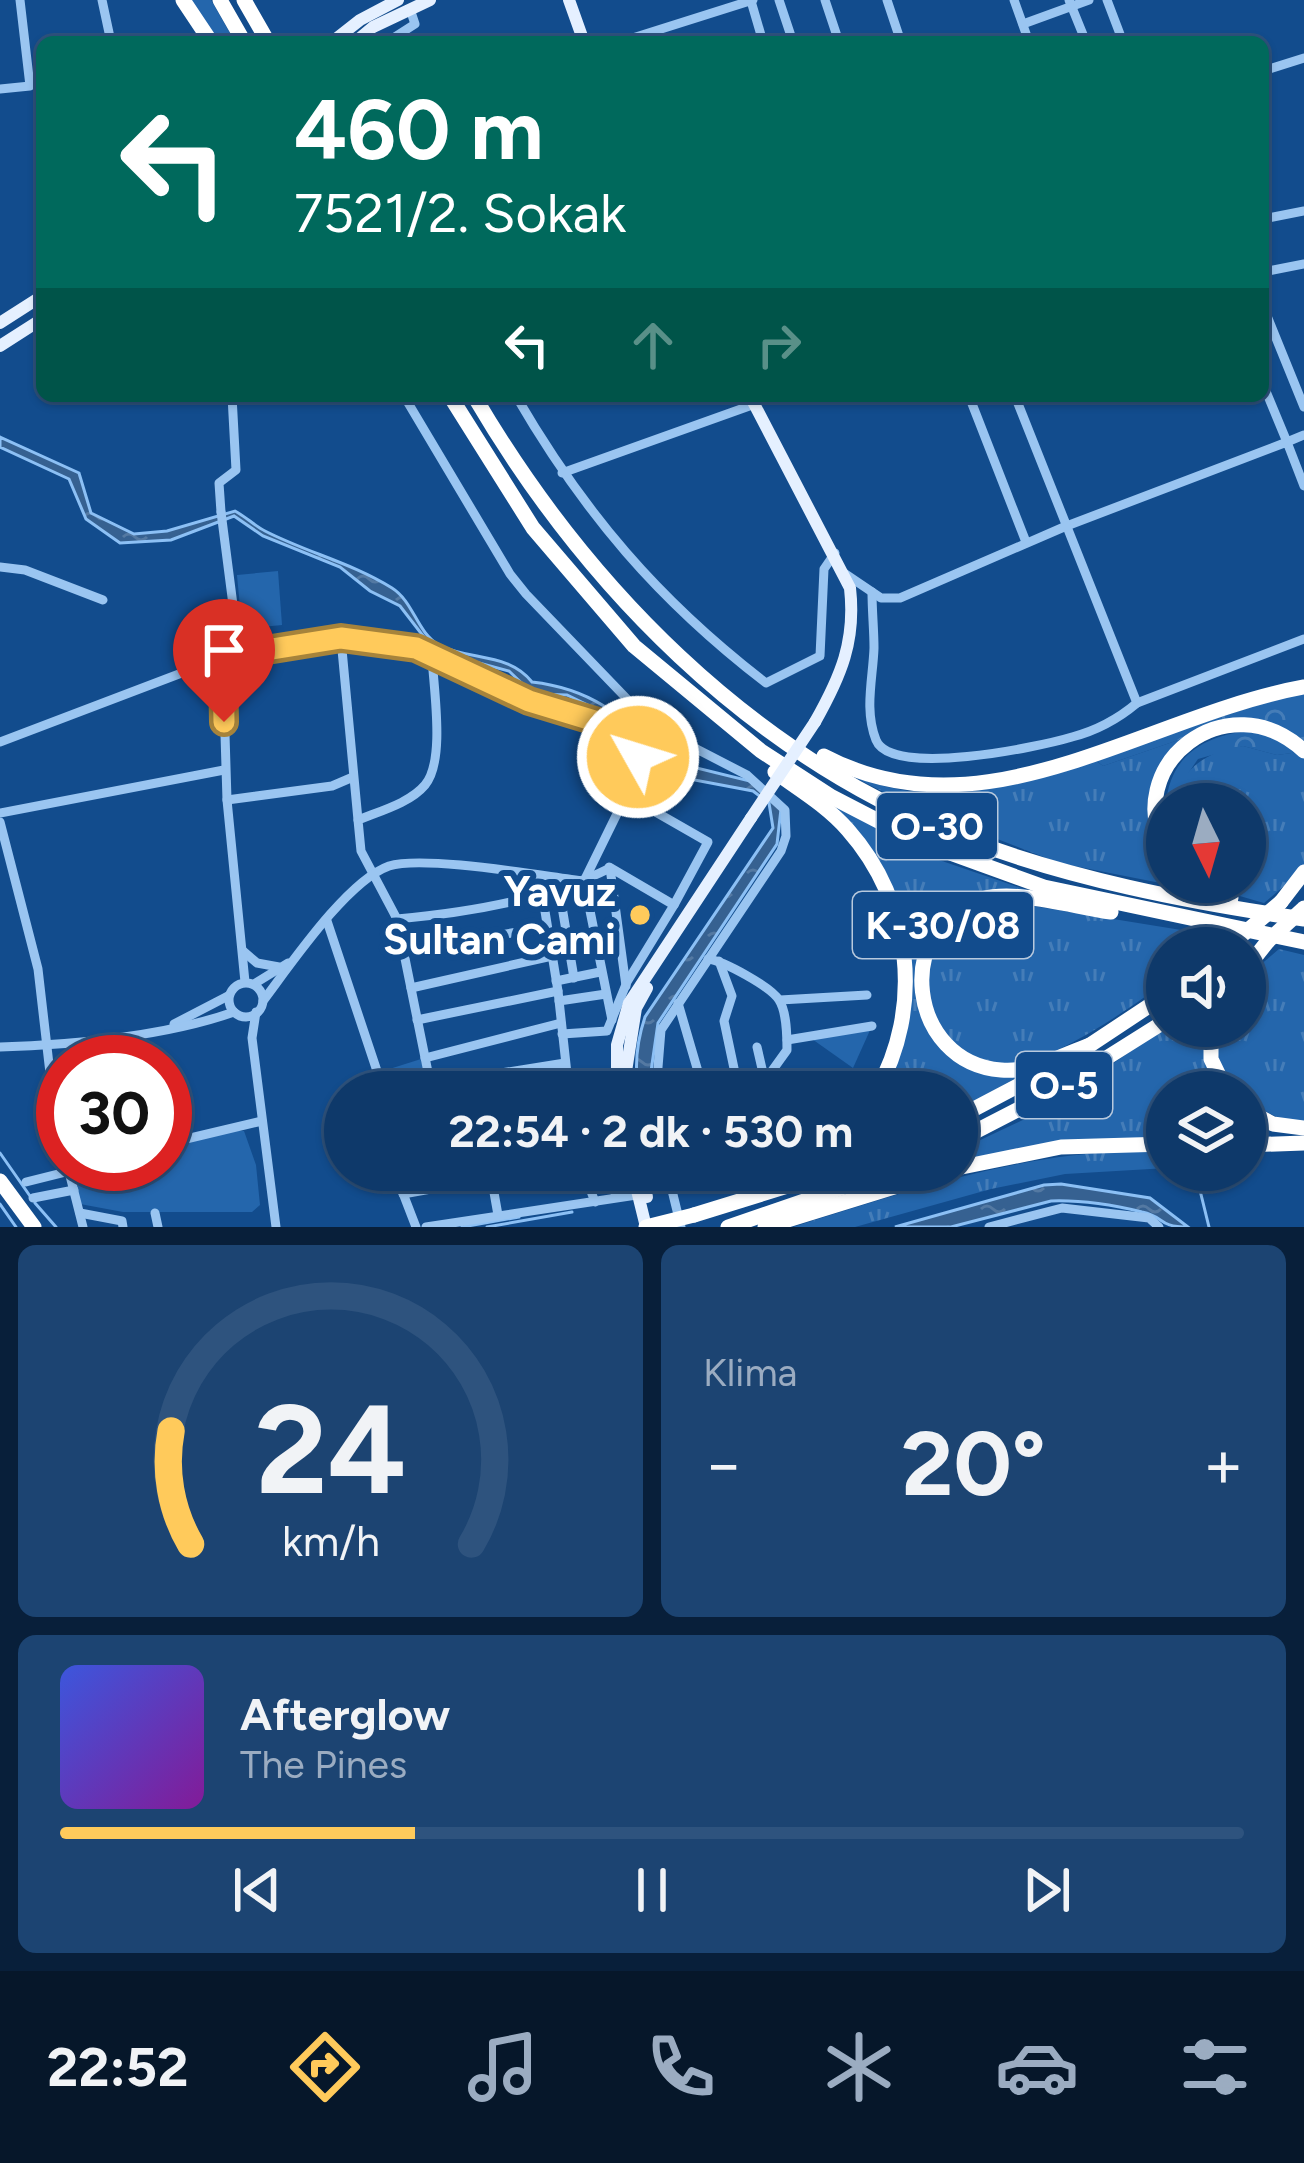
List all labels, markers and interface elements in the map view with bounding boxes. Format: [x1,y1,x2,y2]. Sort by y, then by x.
text: 460 m [294,79,544,180]
icon: left [96,84,252,240]
text: 7521/2. Sokak [294,181,626,246]
icon: left [494,312,560,378]
icon: ahead [620,312,686,378]
icon: right [746,312,812,378]
pin [173,599,275,722]
icon: arrive [191,617,257,683]
position arrow [575,694,701,820]
north arrow [1146,783,1266,903]
map controls [1146,783,1266,1191]
road number: O-30 [877,793,997,859]
place label: Yavuz Sultan Cami [383,866,616,965]
road number: K-30/08 [853,892,1033,958]
marker: Yavuz Sultan Cami [627,902,653,928]
button: sound [1146,927,1266,1047]
speed limit sign: 30 [36,1035,192,1191]
road number: O-5 [1016,1052,1112,1118]
button: layers [1146,1071,1266,1191]
text: 22:54 · 2 dk · 530 m [449,1104,853,1158]
text: Klima [703,1349,798,1396]
text: 24 [255,1374,406,1524]
text: 20° [901,1409,1046,1518]
text: − [703,1424,744,1504]
text: + [1203,1424,1244,1504]
text: km/h [282,1515,379,1567]
text: Afterglow [240,1687,450,1741]
text: The Pines [240,1741,407,1788]
icon: previous [224,1857,290,1923]
icon: pause [619,1857,685,1923]
icon: next [1014,1857,1080,1923]
icon: directions [283,2025,367,2109]
icon: music [461,2025,545,2109]
icon: phone [639,2025,723,2109]
icon: climate [817,2025,901,2109]
icon: car [995,2025,1079,2109]
icon: filters [1173,2025,1257,2109]
text: 22:52 [47,2035,188,2100]

